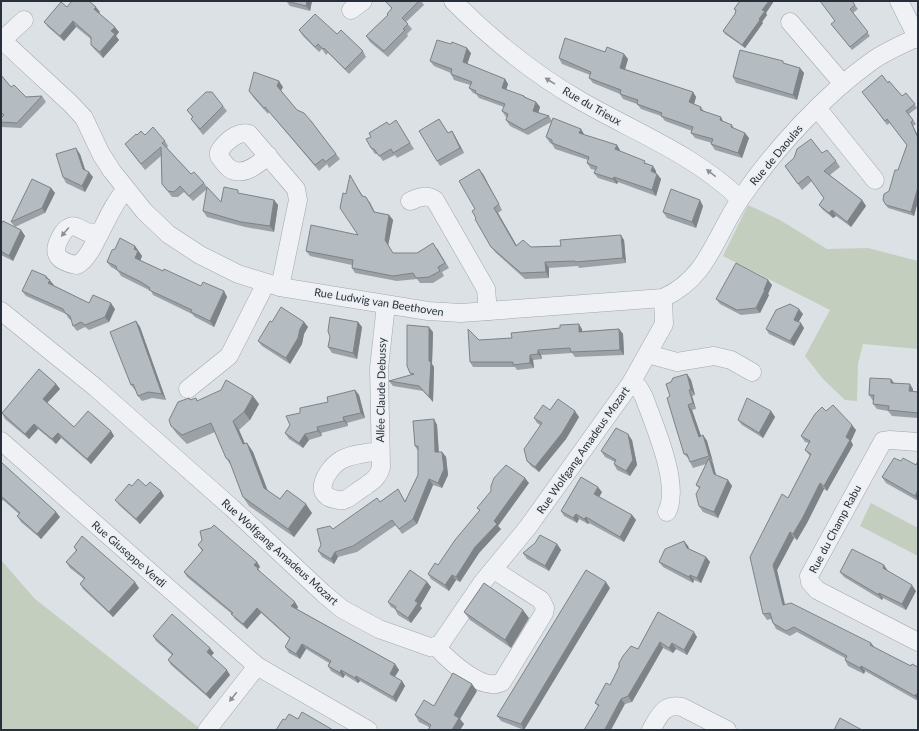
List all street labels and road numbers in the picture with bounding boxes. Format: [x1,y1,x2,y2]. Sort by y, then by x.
street label: Rue du Trieux [561,84,624,128]
street label: Rue de Daoulas [747,122,805,188]
street label: Rue Ludwig van Beethoven [313,285,445,318]
street label: Allée Claude Debussy [373,337,388,443]
street label: Rue Wolfgang Amadeus Mozart [534,384,632,516]
street label: Rue du Champ Rabu [806,482,863,575]
street label: Rue Wolfgang Amadeus Mozart [219,496,341,607]
street label: Rue Giuseppe Verdi [89,518,169,590]

